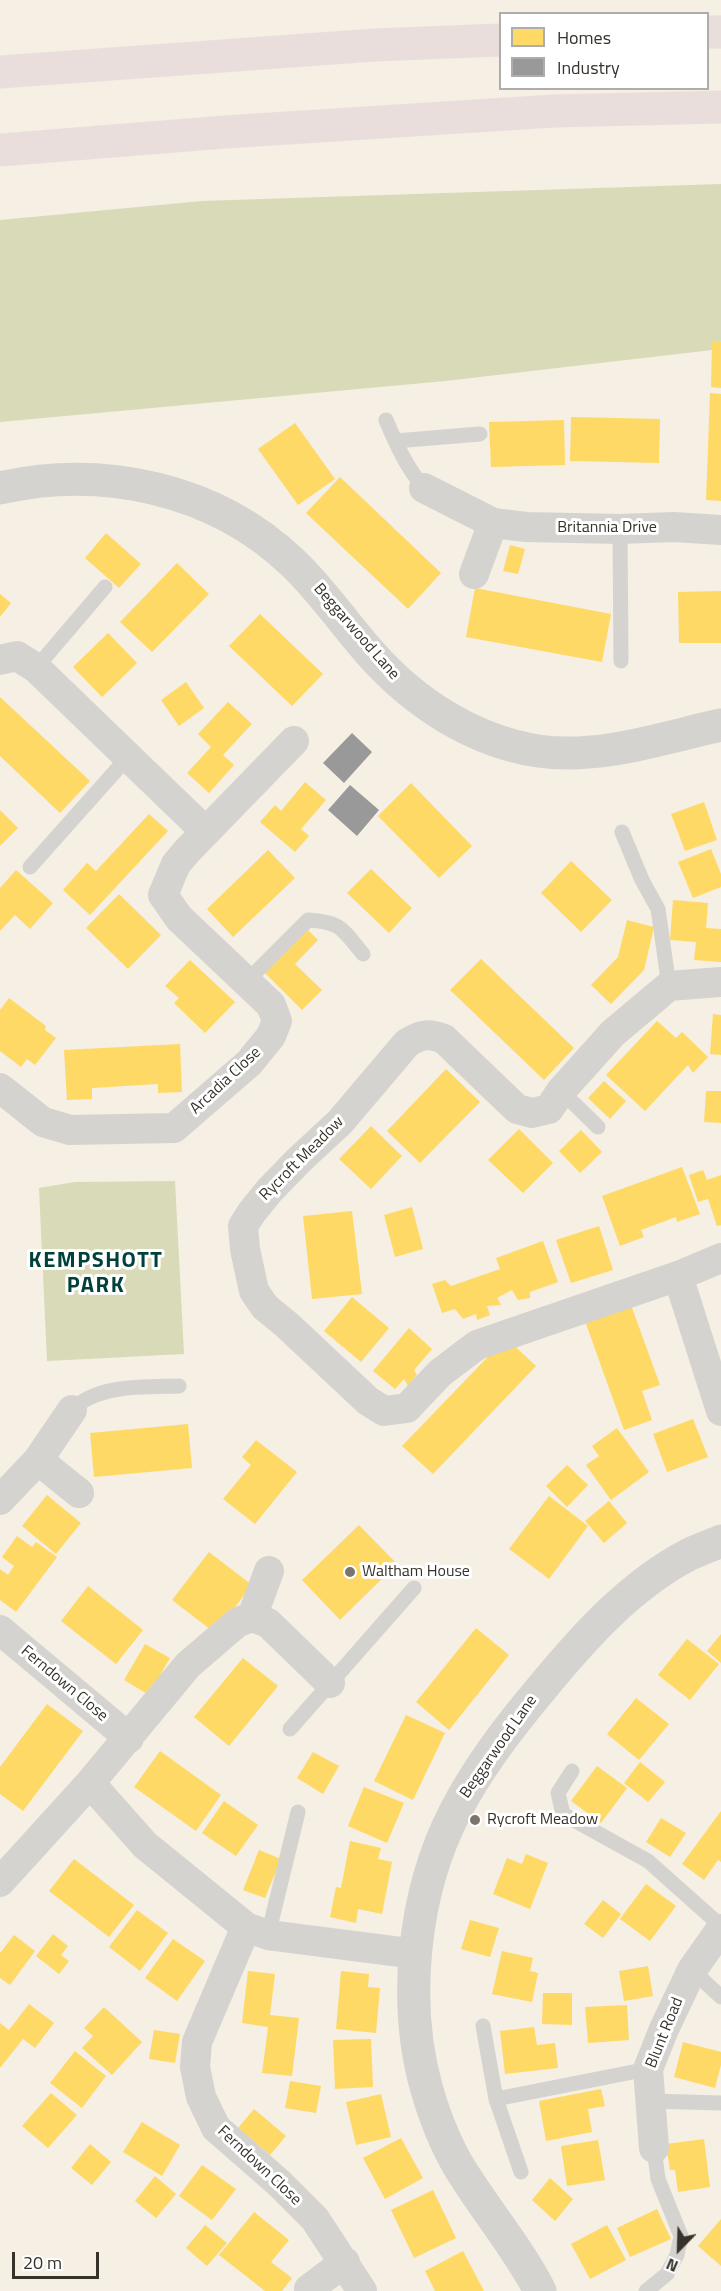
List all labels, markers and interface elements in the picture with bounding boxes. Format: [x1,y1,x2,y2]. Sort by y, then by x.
legend [499,12,709,90]
text: Homes [557,24,611,51]
text: Industry [557,54,620,81]
street label: Britannia Drive [557,518,657,538]
street label: Beggarwood Lane [309,580,403,684]
street label: Arcadia Close [187,1043,265,1119]
street label: Rycroft Meadow [256,1113,348,1205]
district label: KEMPSHOTT PARK [29,1249,163,1300]
place label: Waltham House [362,1562,470,1582]
marker: Waltham House [343,1565,357,1579]
street label: Ferndown Close [17,1642,111,1726]
street label: Beggarwood Lane [456,1692,542,1802]
place label: Rycroft Meadow [487,1810,598,1830]
marker: Rycroft Meadow [468,1813,482,1827]
street label: Blunt Road [642,1995,688,2071]
street label: Ferndown Close [213,2122,305,2210]
north arrow [649,2219,709,2279]
scale bar [15,2240,102,2278]
text: 20 m [23,2249,62,2276]
text: N [662,2252,682,2279]

